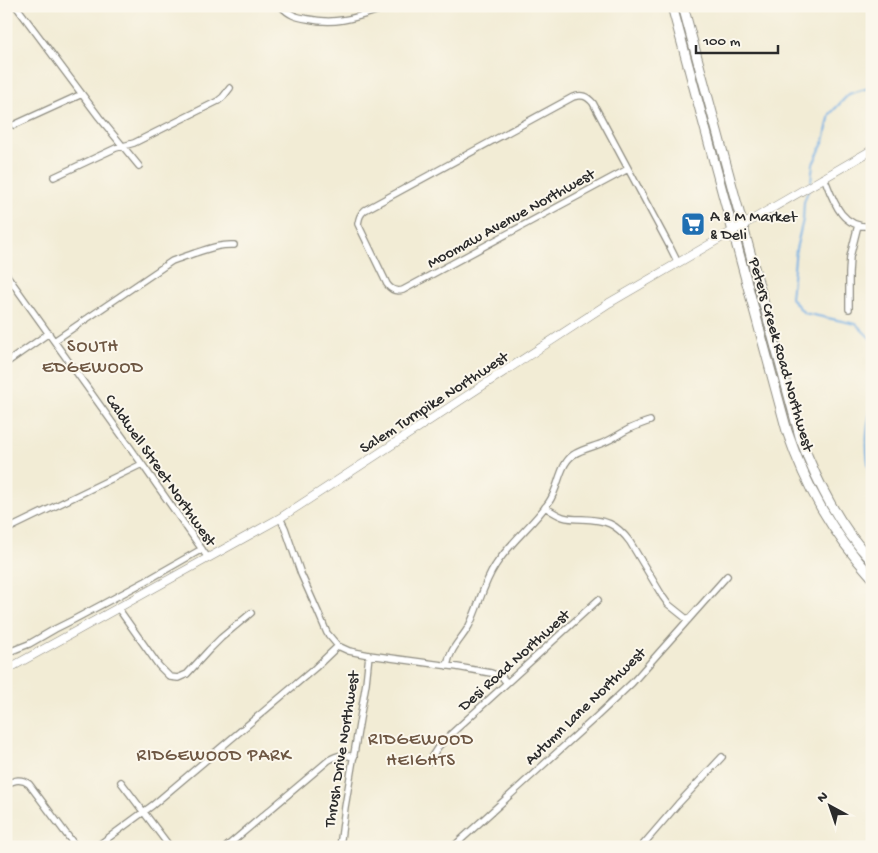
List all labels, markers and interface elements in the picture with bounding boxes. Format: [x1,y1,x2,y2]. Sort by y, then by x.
scale bar [696,22,778,54]
text: 100 m [702,33,741,51]
street label: Moomaw Avenue Northwest [425,165,600,274]
place label: A & M Market & Deli [710,209,798,246]
supermarket icon: A & M Market & Deli [680,211,706,237]
street label: Peters Creek Road Northwest [743,255,817,455]
district label: SOUTH EDGEWOOD [42,337,144,379]
street label: Salem Turnpike Northwest [357,348,514,459]
street label: Caldwell Street Northwest [99,391,220,552]
street label: Desi Road Northwest [455,606,576,717]
street label: Autumn Lane Northwest [522,644,652,770]
street label: Thrush Drive Northwest [322,669,365,830]
district label: RIDGEWOOD HEIGHTS [368,730,474,772]
district label: RIDGEWOOD PARK [137,746,293,767]
north arrow [806,780,856,830]
text: N [814,789,832,807]

